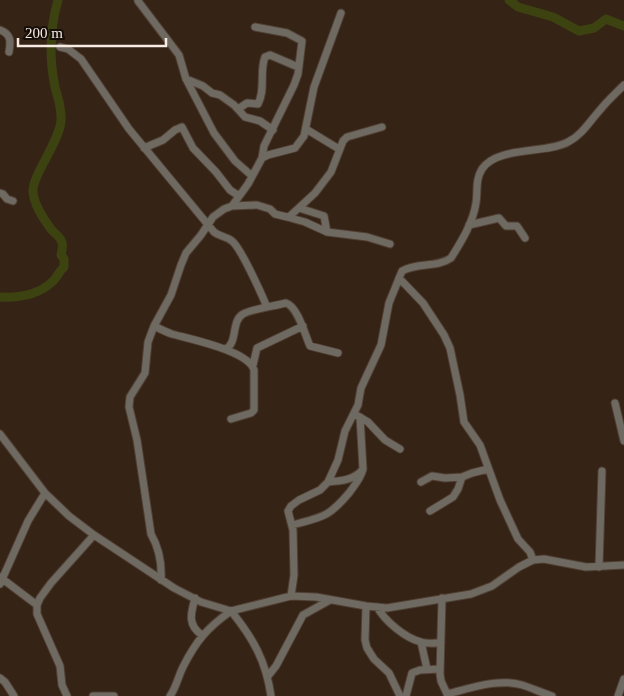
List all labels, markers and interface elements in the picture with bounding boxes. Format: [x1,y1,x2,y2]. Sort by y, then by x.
scale bar [18,15,165,47]
text: 200 m [25,25,63,41]

